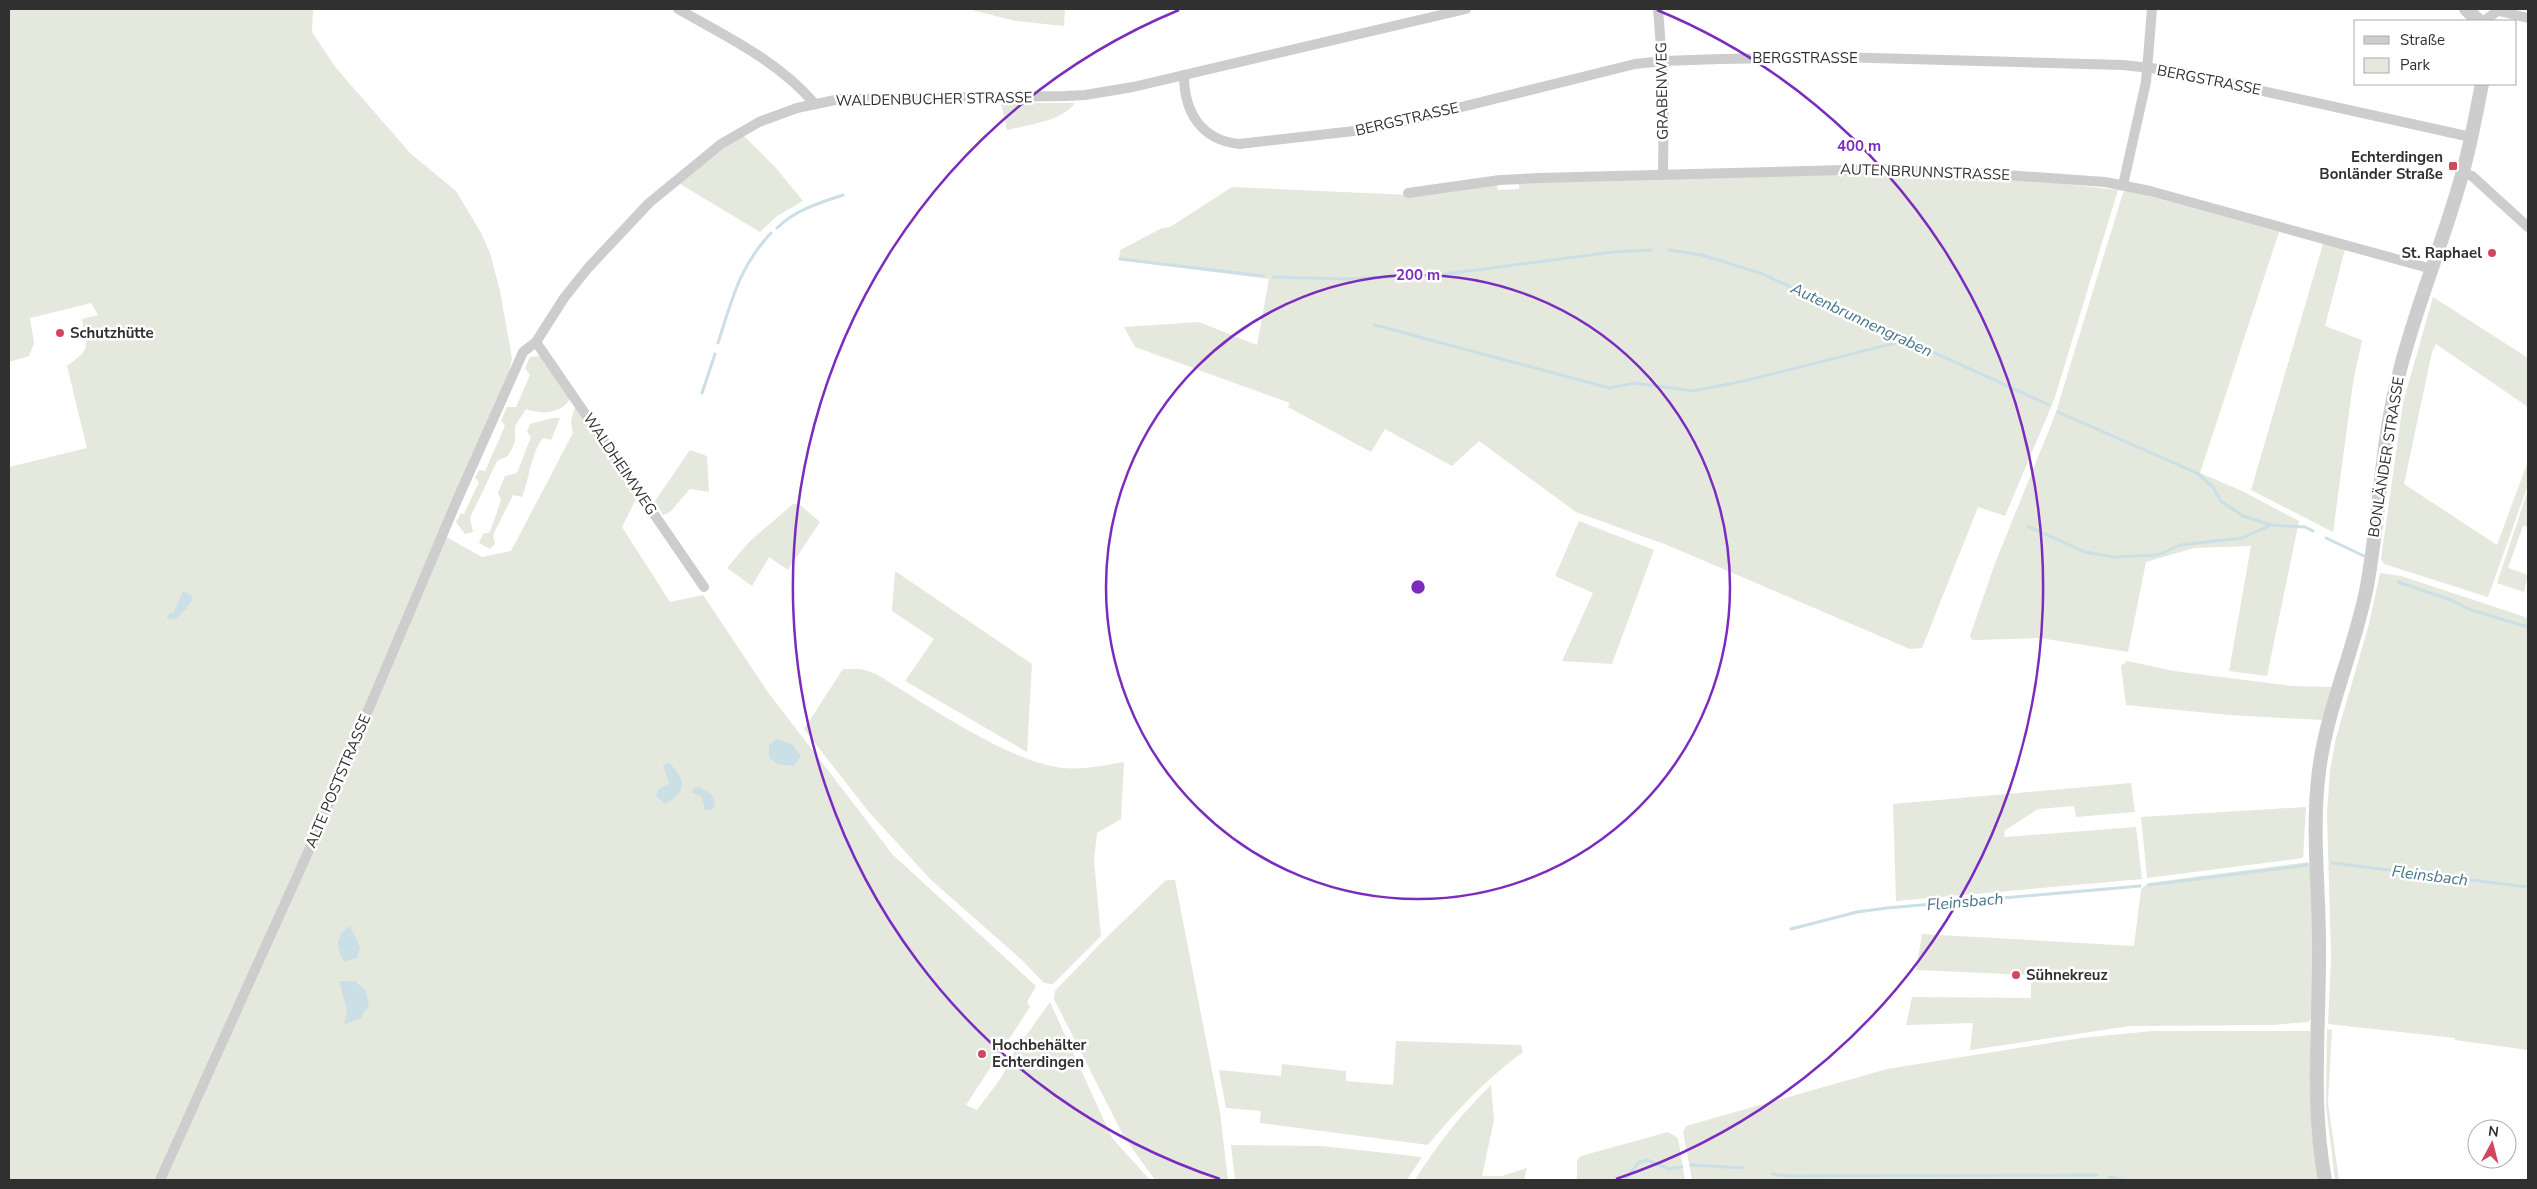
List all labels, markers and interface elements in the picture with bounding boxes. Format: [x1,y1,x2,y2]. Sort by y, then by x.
legend [2354,20,2517,85]
text: Straße [2400,30,2445,50]
street label: GRABENWEG [1651,42,1673,140]
street label: BERGSTRASSE [1752,48,1858,68]
text: Park [2400,55,2430,75]
street label: BERGSTRASSE [2155,60,2263,100]
street label: WALDENBUCHER STRASSE [835,87,1033,111]
street label: BERGSTRASSE [1353,97,1461,141]
text: 400 m [1837,136,1881,156]
place label: Echterdingen Bonländer Straße [2319,147,2443,184]
street label: AUTENBRUNNSTRASSE [1840,159,2010,185]
marker: Echterdingen Bonländer Straße [2447,160,2459,172]
place label: St. Raphael [2401,243,2482,263]
marker: St. Raphael [2486,247,2498,259]
text: 200 m [1396,265,1440,285]
water label: Autenbrunnengraben [1786,277,1936,362]
place label: Schutzhütte [70,323,154,343]
marker: Schutzhütte [54,327,66,339]
street label: BONLÄNDER STRASSE [2363,375,2409,539]
street label: WALDHEIMWEG [578,409,662,519]
centre of rings [1409,578,1427,596]
street label: ALTE POSTSTRASSE [301,711,375,851]
water label: Fleinsbach [2390,860,2469,892]
water label: Fleinsbach [1926,888,2004,916]
place label: Sühnekreuz [2026,965,2108,985]
marker: Sühnekreuz [2010,969,2022,981]
place label: Hochbehälter Echterdingen [992,1035,1087,1072]
marker: Hochbehälter Echterdingen [976,1048,988,1060]
north arrow [2467,1119,2517,1169]
text: N [2487,1122,2500,1142]

